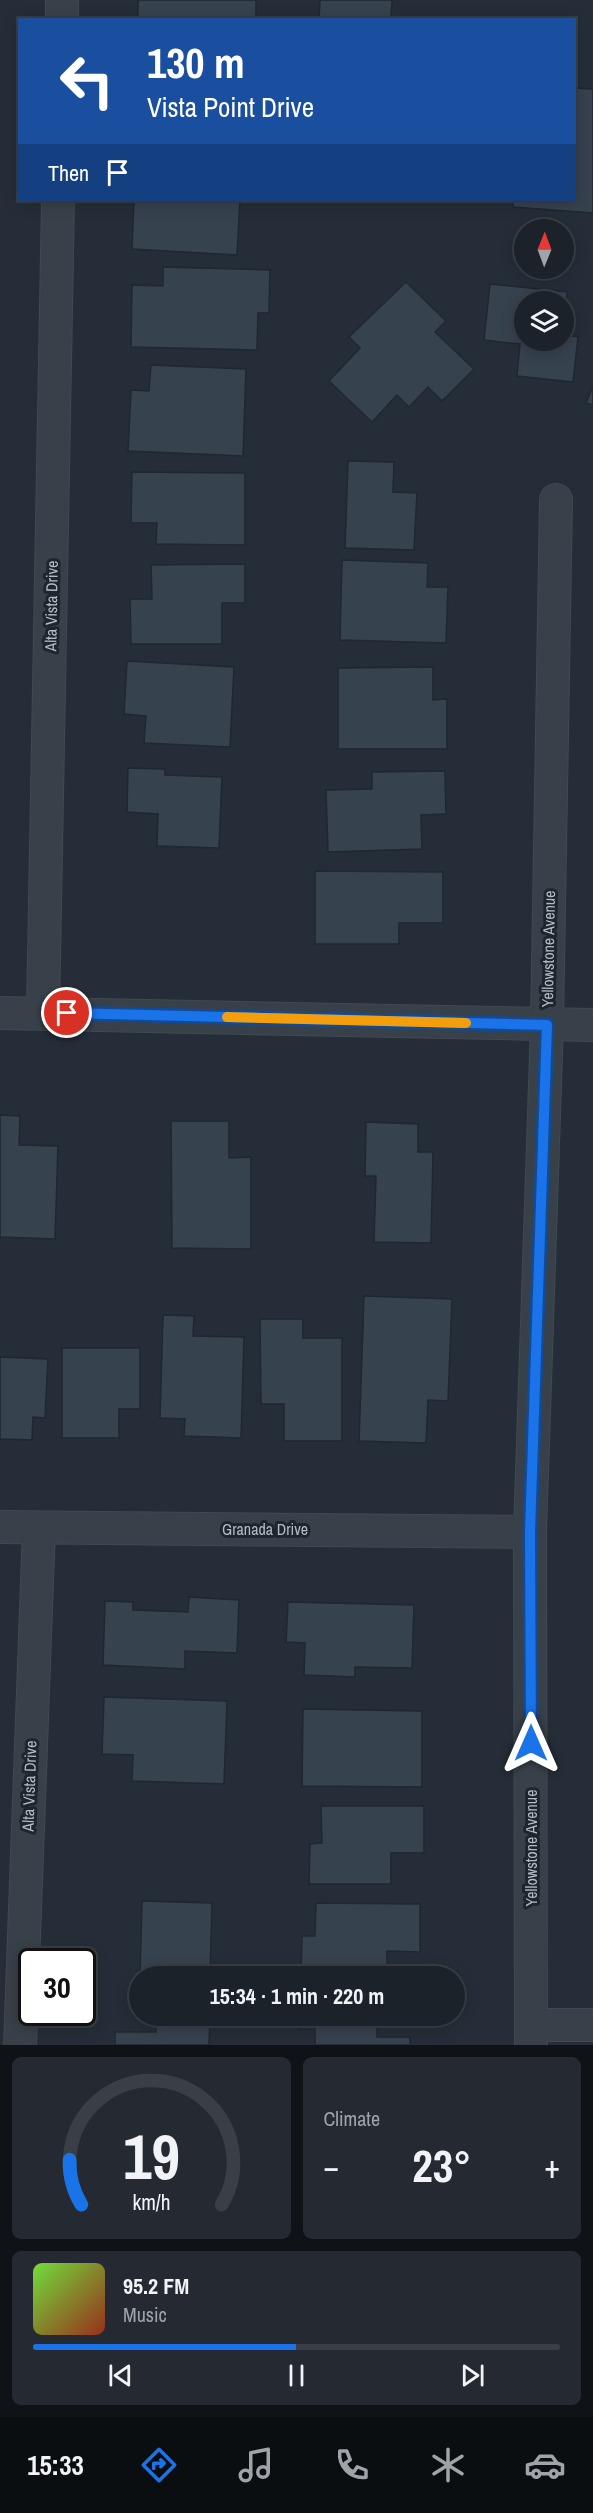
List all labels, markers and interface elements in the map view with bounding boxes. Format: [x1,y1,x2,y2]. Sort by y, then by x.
text: 130 m [147,35,245,91]
icon: left [48,42,126,120]
text: Vista Point Drive [147,89,314,125]
icon: arrive [101,156,134,189]
text: Then [48,158,89,188]
north arrow [514,219,574,279]
map controls [514,219,574,351]
button: layers [514,291,574,351]
street label: Alta Vista Drive [39,560,63,653]
street label: Yellowstone Avenue [536,890,560,1008]
pin [41,987,92,1038]
icon: arrive [50,996,83,1029]
street label: Granada Drive [222,1518,308,1540]
position arrow [499,1711,563,1775]
street label: Alta Vista Drive [16,1740,42,1833]
street label: Yellowstone Avenue [520,1790,542,1906]
speed limit sign: 30 [18,1948,96,2026]
text: 15:34 · 1 min · 220 m [210,1981,384,2011]
text: Climate [324,2105,380,2132]
text: 19 [123,2114,180,2198]
text: 23° [412,2135,471,2196]
text: − [324,2144,339,2188]
text: + [544,2144,560,2188]
text: km/h [132,2188,170,2217]
text: 95.2 FM [123,2271,189,2301]
text: Music [123,2301,167,2328]
icon: previous [104,2359,137,2392]
icon: pause [280,2359,313,2392]
icon: next [456,2359,489,2392]
icon: directions [138,2444,180,2486]
icon: music [235,2444,277,2486]
icon: phone [331,2444,373,2486]
icon: climate [427,2444,469,2486]
icon: car [524,2444,566,2486]
text: 15:33 [27,2447,84,2483]

